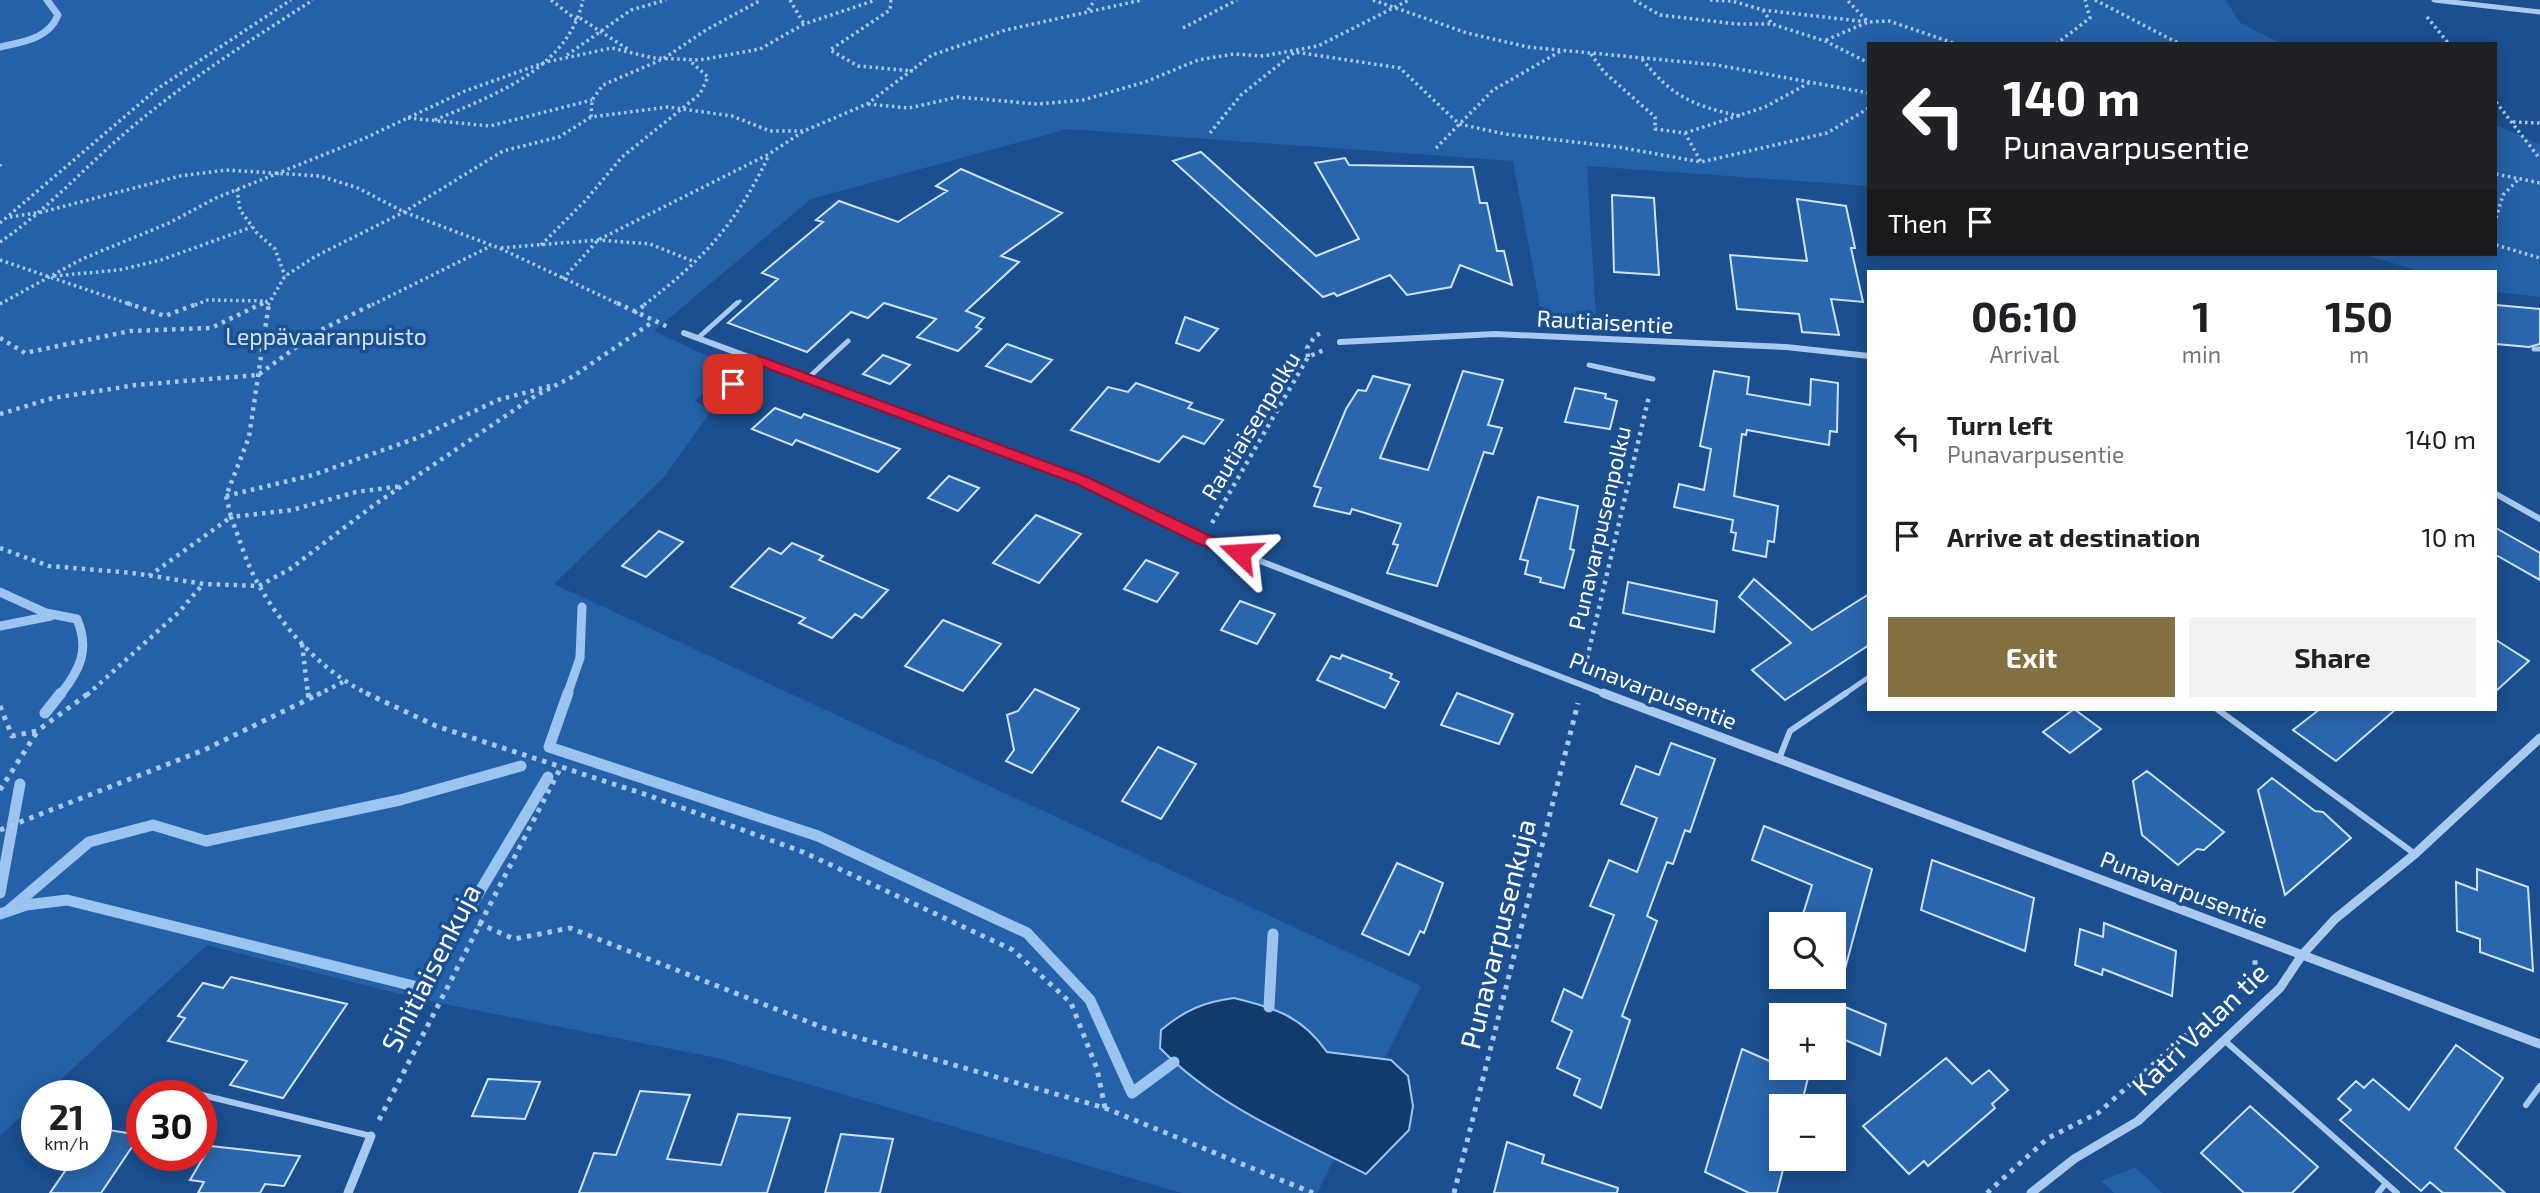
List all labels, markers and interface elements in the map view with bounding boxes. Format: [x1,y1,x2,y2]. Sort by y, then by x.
text: 140 m [2003,67,2140,126]
icon: left [1888,70,1979,161]
text: Punavarpusentie [2003,127,2250,165]
icon: arrive [1961,203,1999,241]
text: Then [1888,207,1947,238]
text: 06:10 [1971,290,2078,340]
text: 1 [2192,290,2211,340]
text: 150 [2325,290,2393,340]
street label: Rautiaisentie [1536,303,1674,339]
park label: Leppävaaranpuisto [225,322,427,350]
text: Arrival [1989,340,2059,368]
text: min [2182,340,2221,368]
text: m [2349,340,2369,368]
street label: Rautiaisenpolku [1195,346,1305,505]
pin [703,354,763,414]
icon: arrive [714,365,752,403]
text: Turn left [1947,409,2053,440]
icon: left [1888,419,1926,457]
street label: Punavarpusenpolku [1562,423,1636,633]
text: 140 m [2405,423,2476,454]
text: Punavarpusentie [1947,440,2124,468]
position arrow [1203,516,1277,590]
icon: arrive [1888,517,1926,555]
text: Arrive at destination [1947,521,2200,552]
text: 10 m [2421,521,2476,552]
button: Exit [1888,617,2175,697]
button: Share [2189,617,2476,697]
street label: Punavarpusentie [1566,645,1741,735]
street label: Punavarpusenkuja [1452,815,1542,1052]
street label: Punavarpusentie [2097,844,2272,934]
street label: Sinitiaisenkuja [373,878,487,1057]
map controls [1769,912,1846,1171]
button: search [1769,912,1846,989]
street label: Katri Valan tie [2124,955,2275,1102]
button: + [1769,1003,1846,1080]
speed limit sign: 30 [126,1080,217,1171]
button: − [1769,1094,1846,1171]
text: 21 [49,1095,84,1137]
text: km/h [44,1132,89,1154]

